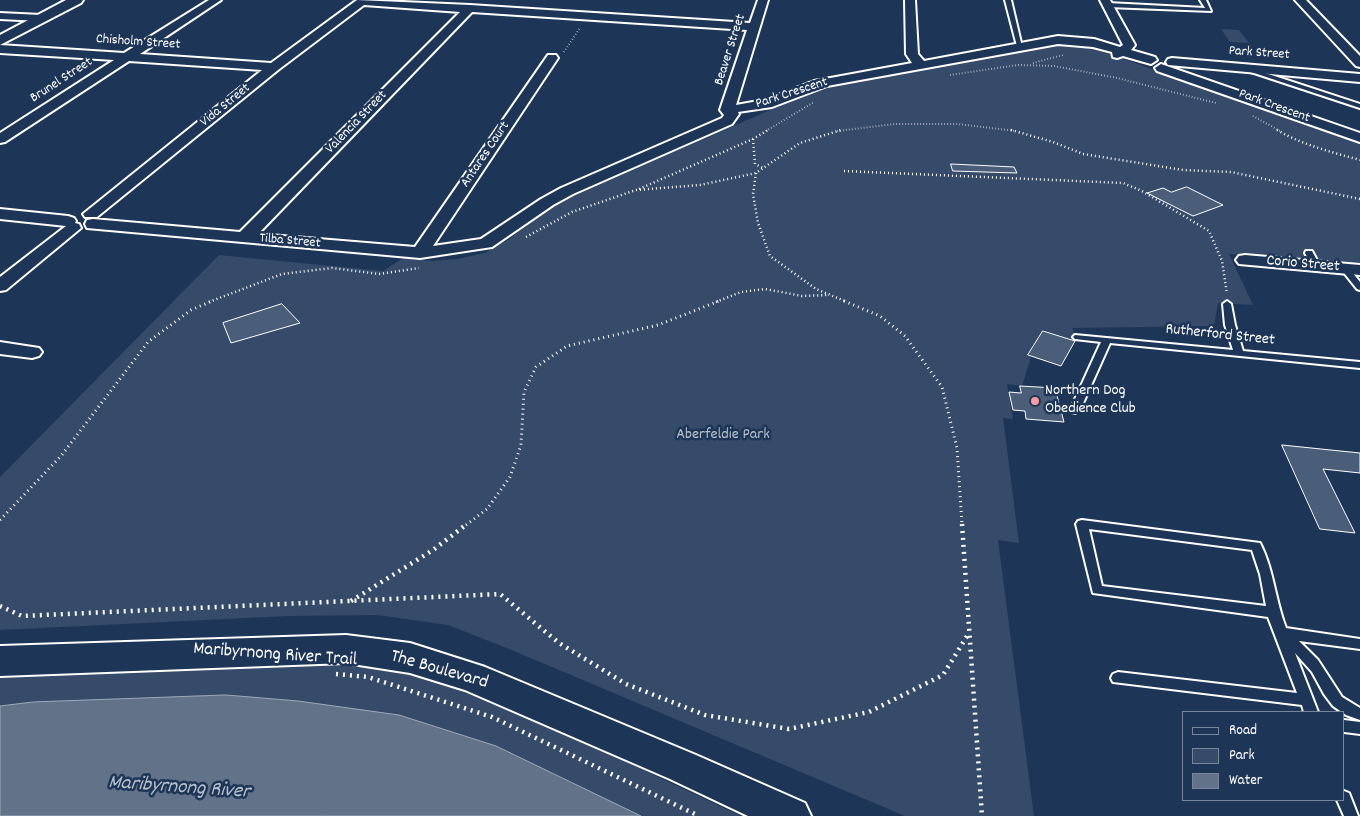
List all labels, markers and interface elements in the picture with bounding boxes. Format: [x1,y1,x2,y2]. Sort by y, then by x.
street label: Beaver Street [712,12,750,88]
street label: Chisholm Street [95,32,181,54]
street label: Park Street [1228,43,1290,65]
street label: Brunel Street [28,55,96,107]
street label: Park Crescent [754,74,830,114]
street label: Vida Street [198,81,254,131]
street label: Park Crescent [1236,86,1312,128]
street label: Valencia Street [323,88,391,158]
street label: Antares Court [458,119,514,191]
street label: Tilba Street [259,231,321,253]
street label: Corio Street [1266,252,1340,278]
street label: Rutherford Street [1164,321,1276,351]
place label: Northern Dog Obedience Club [1045,382,1136,420]
marker: Northern Dog Obedience Club [1029,395,1041,407]
park label: Aberfeldie Park [676,426,770,446]
street label: Maribyrnong River Trail [192,639,358,673]
street label: The Boulevard [388,646,490,696]
legend [1182,711,1345,801]
text: Road [1229,720,1257,742]
text: Park [1229,745,1255,767]
text: Water [1229,770,1262,792]
water label: Maribyrnong River [107,771,251,807]

